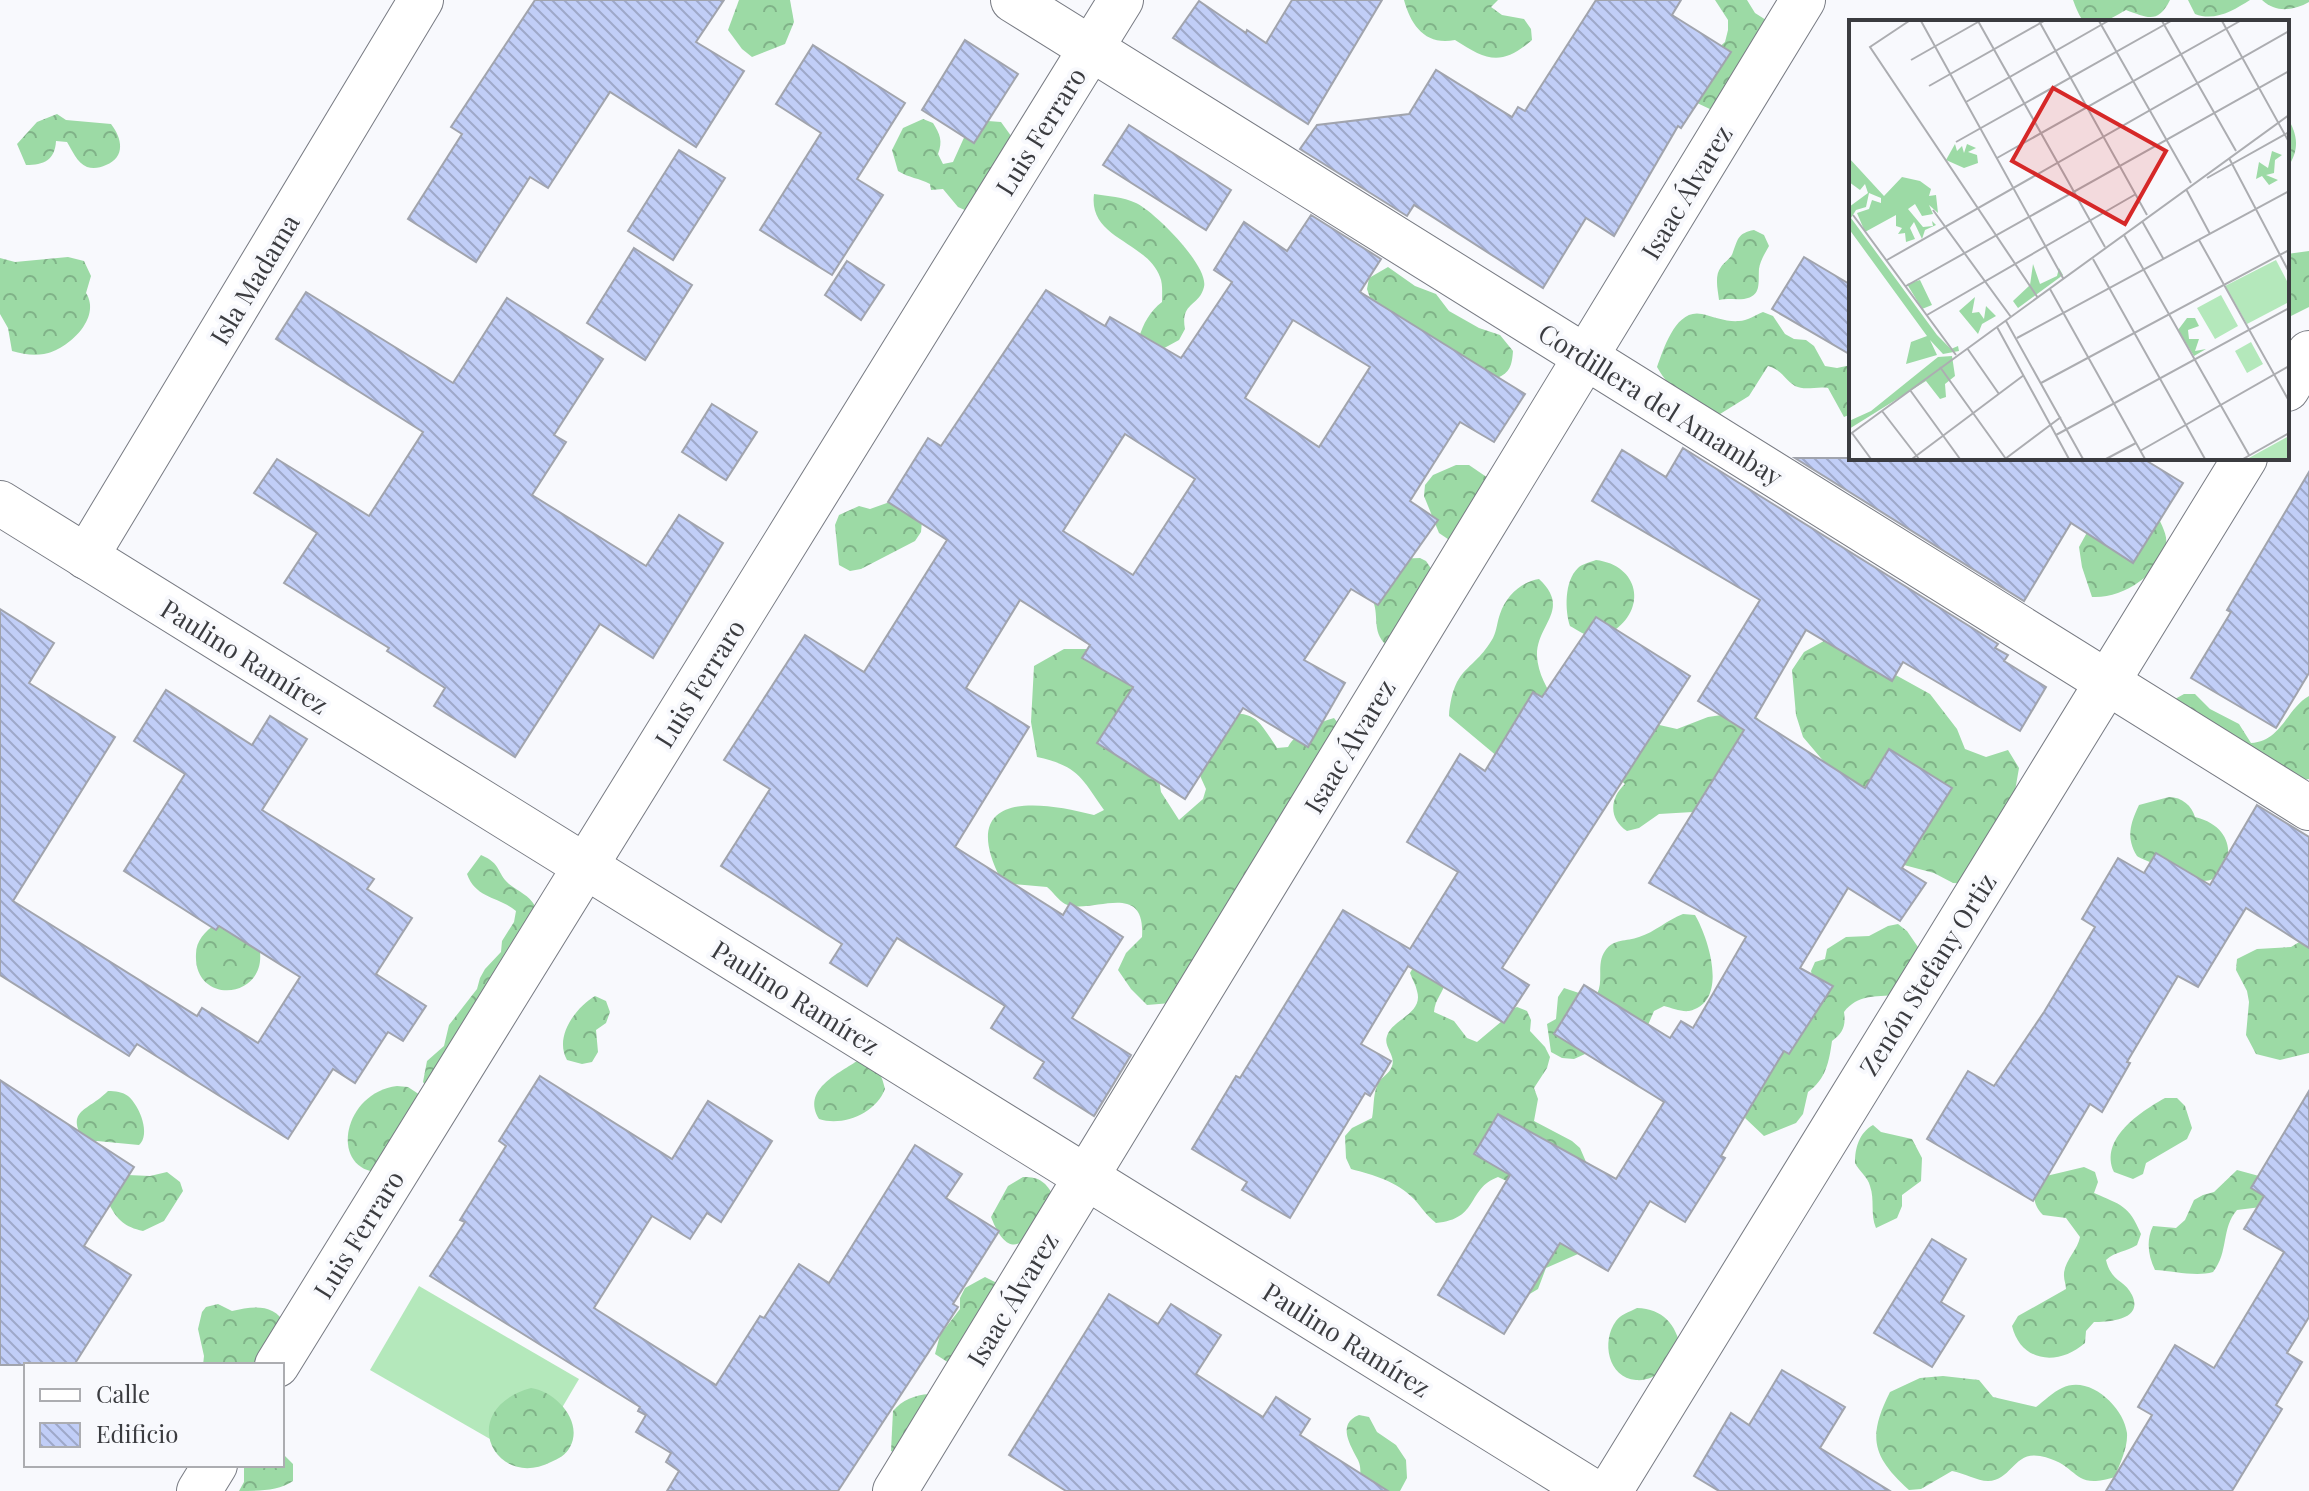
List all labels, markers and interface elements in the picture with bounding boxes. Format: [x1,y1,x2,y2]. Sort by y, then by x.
inset map [1849,20,2289,460]
street label: Luis Ferraro [987,60,1093,202]
street label: Isaac Álvarez [1632,119,1740,265]
street label: Isla Madama [201,207,307,351]
street label: Cordillera del Amambay [1532,315,1790,493]
street label: Paulino Ramírez [155,590,335,722]
street label: Luis Ferraro [646,612,752,754]
street label: Isaac Álvarez [1295,673,1403,819]
street label: Zenón Stefany Ortiz [1851,866,2003,1082]
street label: Paulino Ramírez [706,931,886,1063]
street label: Luis Ferraro [305,1163,411,1305]
street label: Isaac Álvarez [958,1226,1066,1372]
street label: Paulino Ramírez [1257,1273,1437,1405]
legend [24,1363,284,1467]
text: Calle [96,1377,150,1409]
text: Edificio [96,1417,178,1449]

